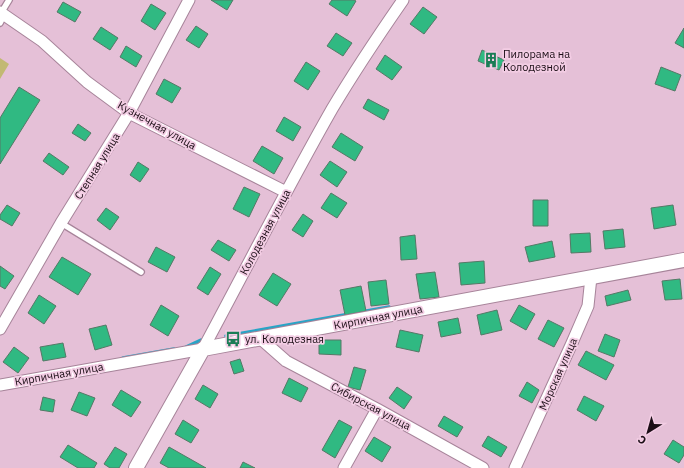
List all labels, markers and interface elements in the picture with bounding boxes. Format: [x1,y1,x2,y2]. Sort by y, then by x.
place label: Пилорама на Колодезной [503,47,570,74]
building icon: Пилорама на Колодезной [482,51,500,69]
street label: Кузнечная улица [115,98,199,152]
street label: Степная улица [71,130,123,202]
street label: Колодезная улица [237,187,294,277]
street label: Кирпичная улица [332,302,424,332]
bus stop icon: ул. Колодезная [224,330,242,348]
place label: ул. Колодезная [245,332,324,346]
street label: Морская улица [536,336,580,412]
street label: Кирпичная улица [13,359,105,389]
street label: Сибирская улица [329,379,414,433]
north arrow [628,412,668,452]
text: С [635,432,649,448]

